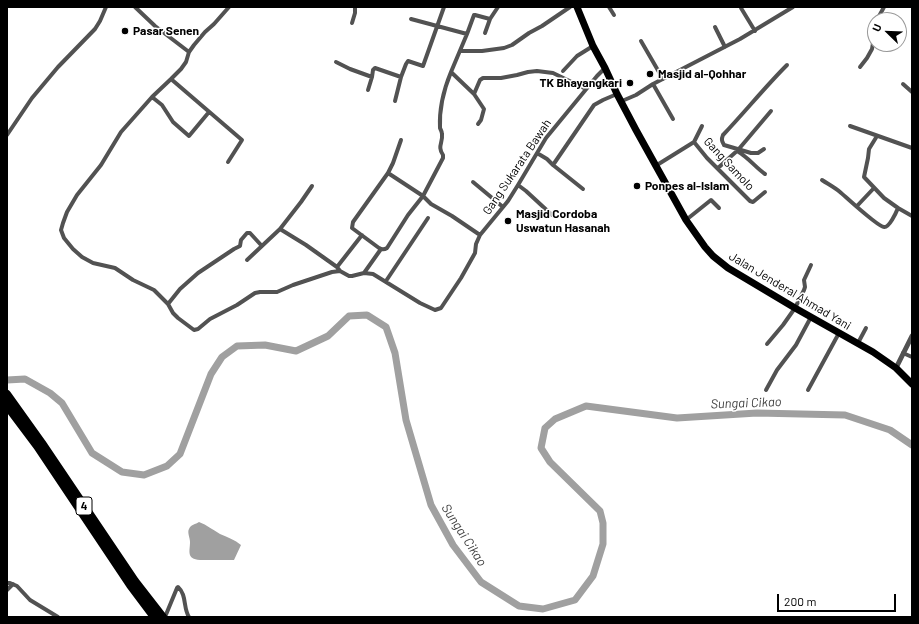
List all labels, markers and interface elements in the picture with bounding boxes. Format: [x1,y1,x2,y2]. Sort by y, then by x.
north arrow [867,12,907,52]
text: U [869,22,884,33]
place label: Pasar Senen [133,24,199,38]
marker: Pasar Senen [120,26,130,36]
place label: Masjid al-Qohhar [658,67,746,81]
marker: Masjid al-Qohhar [645,69,655,79]
place label: TK Bhayangkari [539,76,622,90]
marker: TK Bhayangkari [625,78,635,88]
street label: Gang Sukarata Bawah [480,116,554,218]
street label: Gang Samolo [701,134,757,194]
place label: Ponpes al-Islam [645,179,729,193]
marker: Ponpes al-Islam [632,181,642,191]
place label: Masjid Cordoba Uswatun Hasanah [516,207,610,235]
marker: Masjid Cordoba Uswatun Hasanah [503,216,513,226]
street label: Jalan Jenderal Ahmad Yani [726,249,854,333]
water label: Sungai Cikao [710,394,782,412]
road number: 4 [76,497,92,515]
water label: Sungai Cikao [438,501,490,569]
scale bar [779,586,898,612]
text: 200 m [784,594,816,608]

